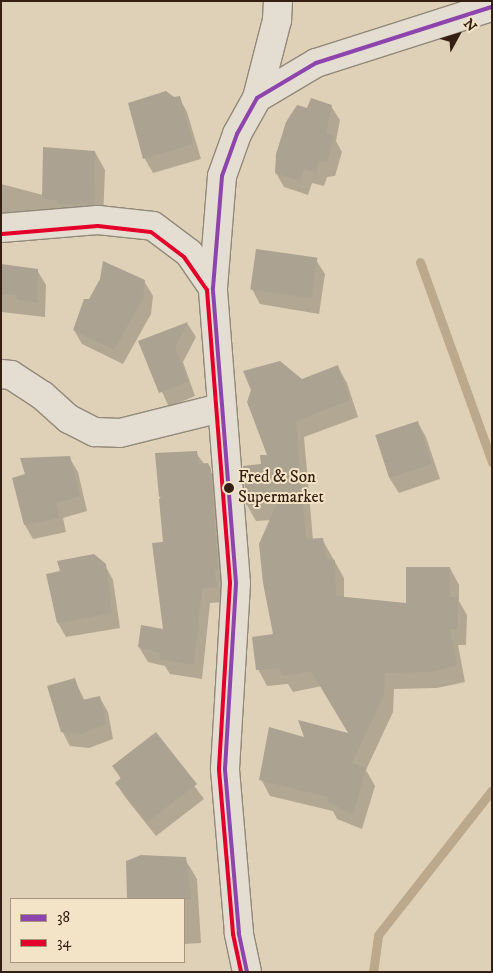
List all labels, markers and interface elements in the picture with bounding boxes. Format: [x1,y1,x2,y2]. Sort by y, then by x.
north arrow [433,10,483,60]
text: N [459,15,480,36]
place label: Fred & Son Supermarket [238,468,324,508]
marker: Fred & Son Supermarket [224,483,234,493]
legend [10,898,185,963]
text: 38 [57,908,70,927]
text: 34 [57,933,71,952]

